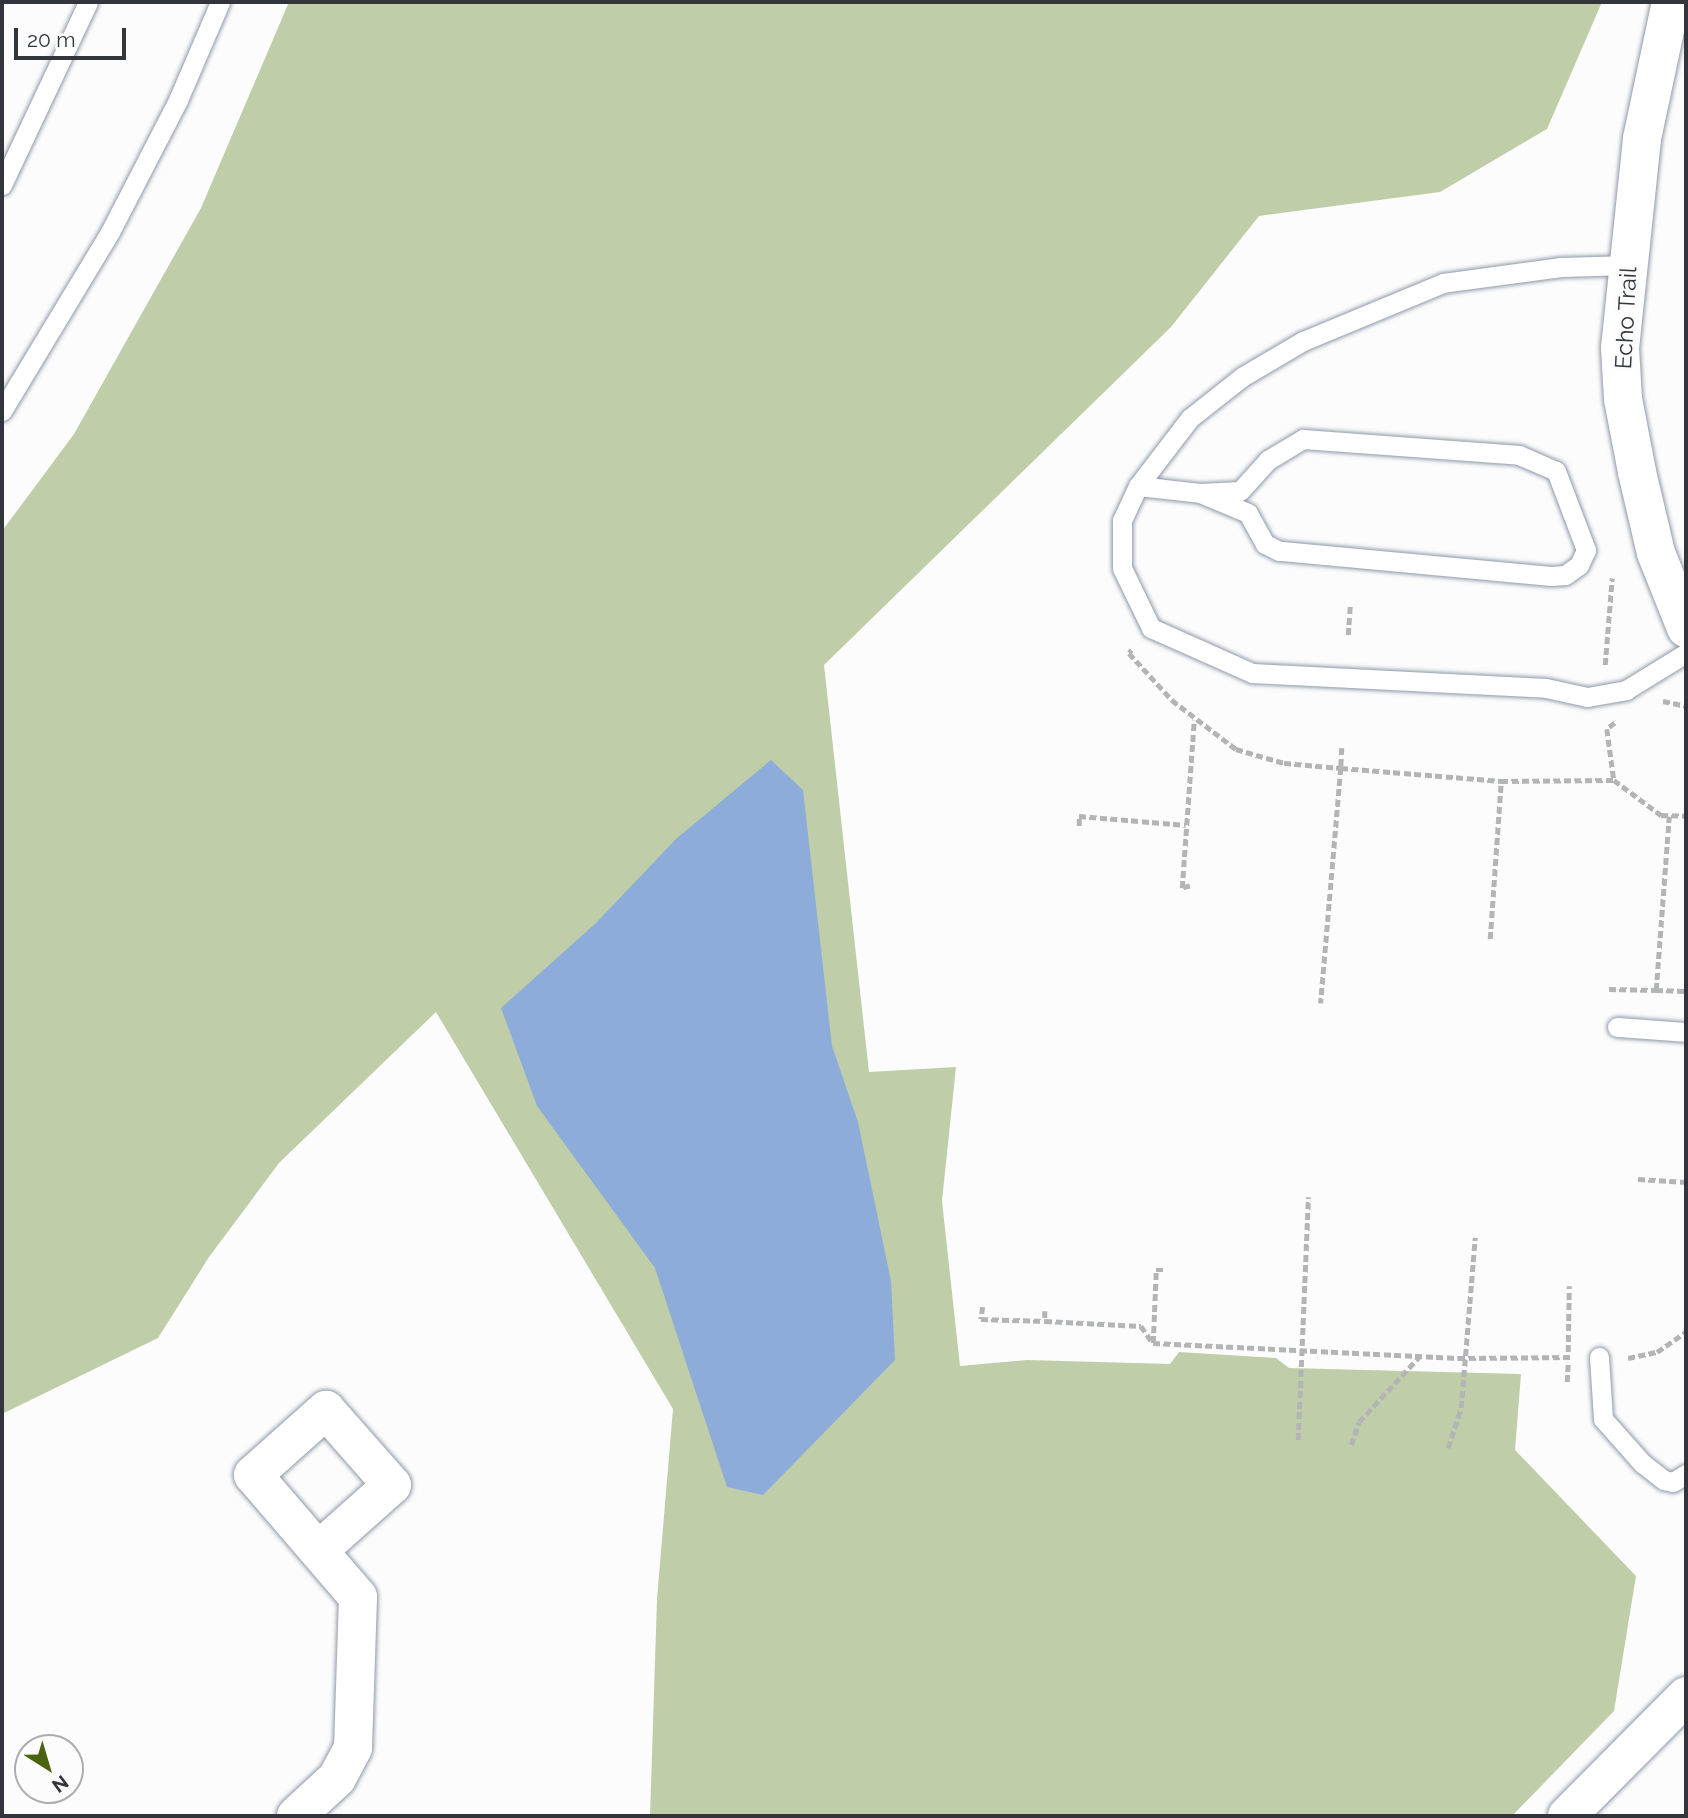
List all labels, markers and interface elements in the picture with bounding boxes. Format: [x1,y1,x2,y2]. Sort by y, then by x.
scale bar [18,14,130,58]
text: 20 m [27,27,75,52]
street label: Echo Trail [1610,266,1642,370]
north arrow [14,1734,84,1804]
text: N [48,1771,73,1797]

